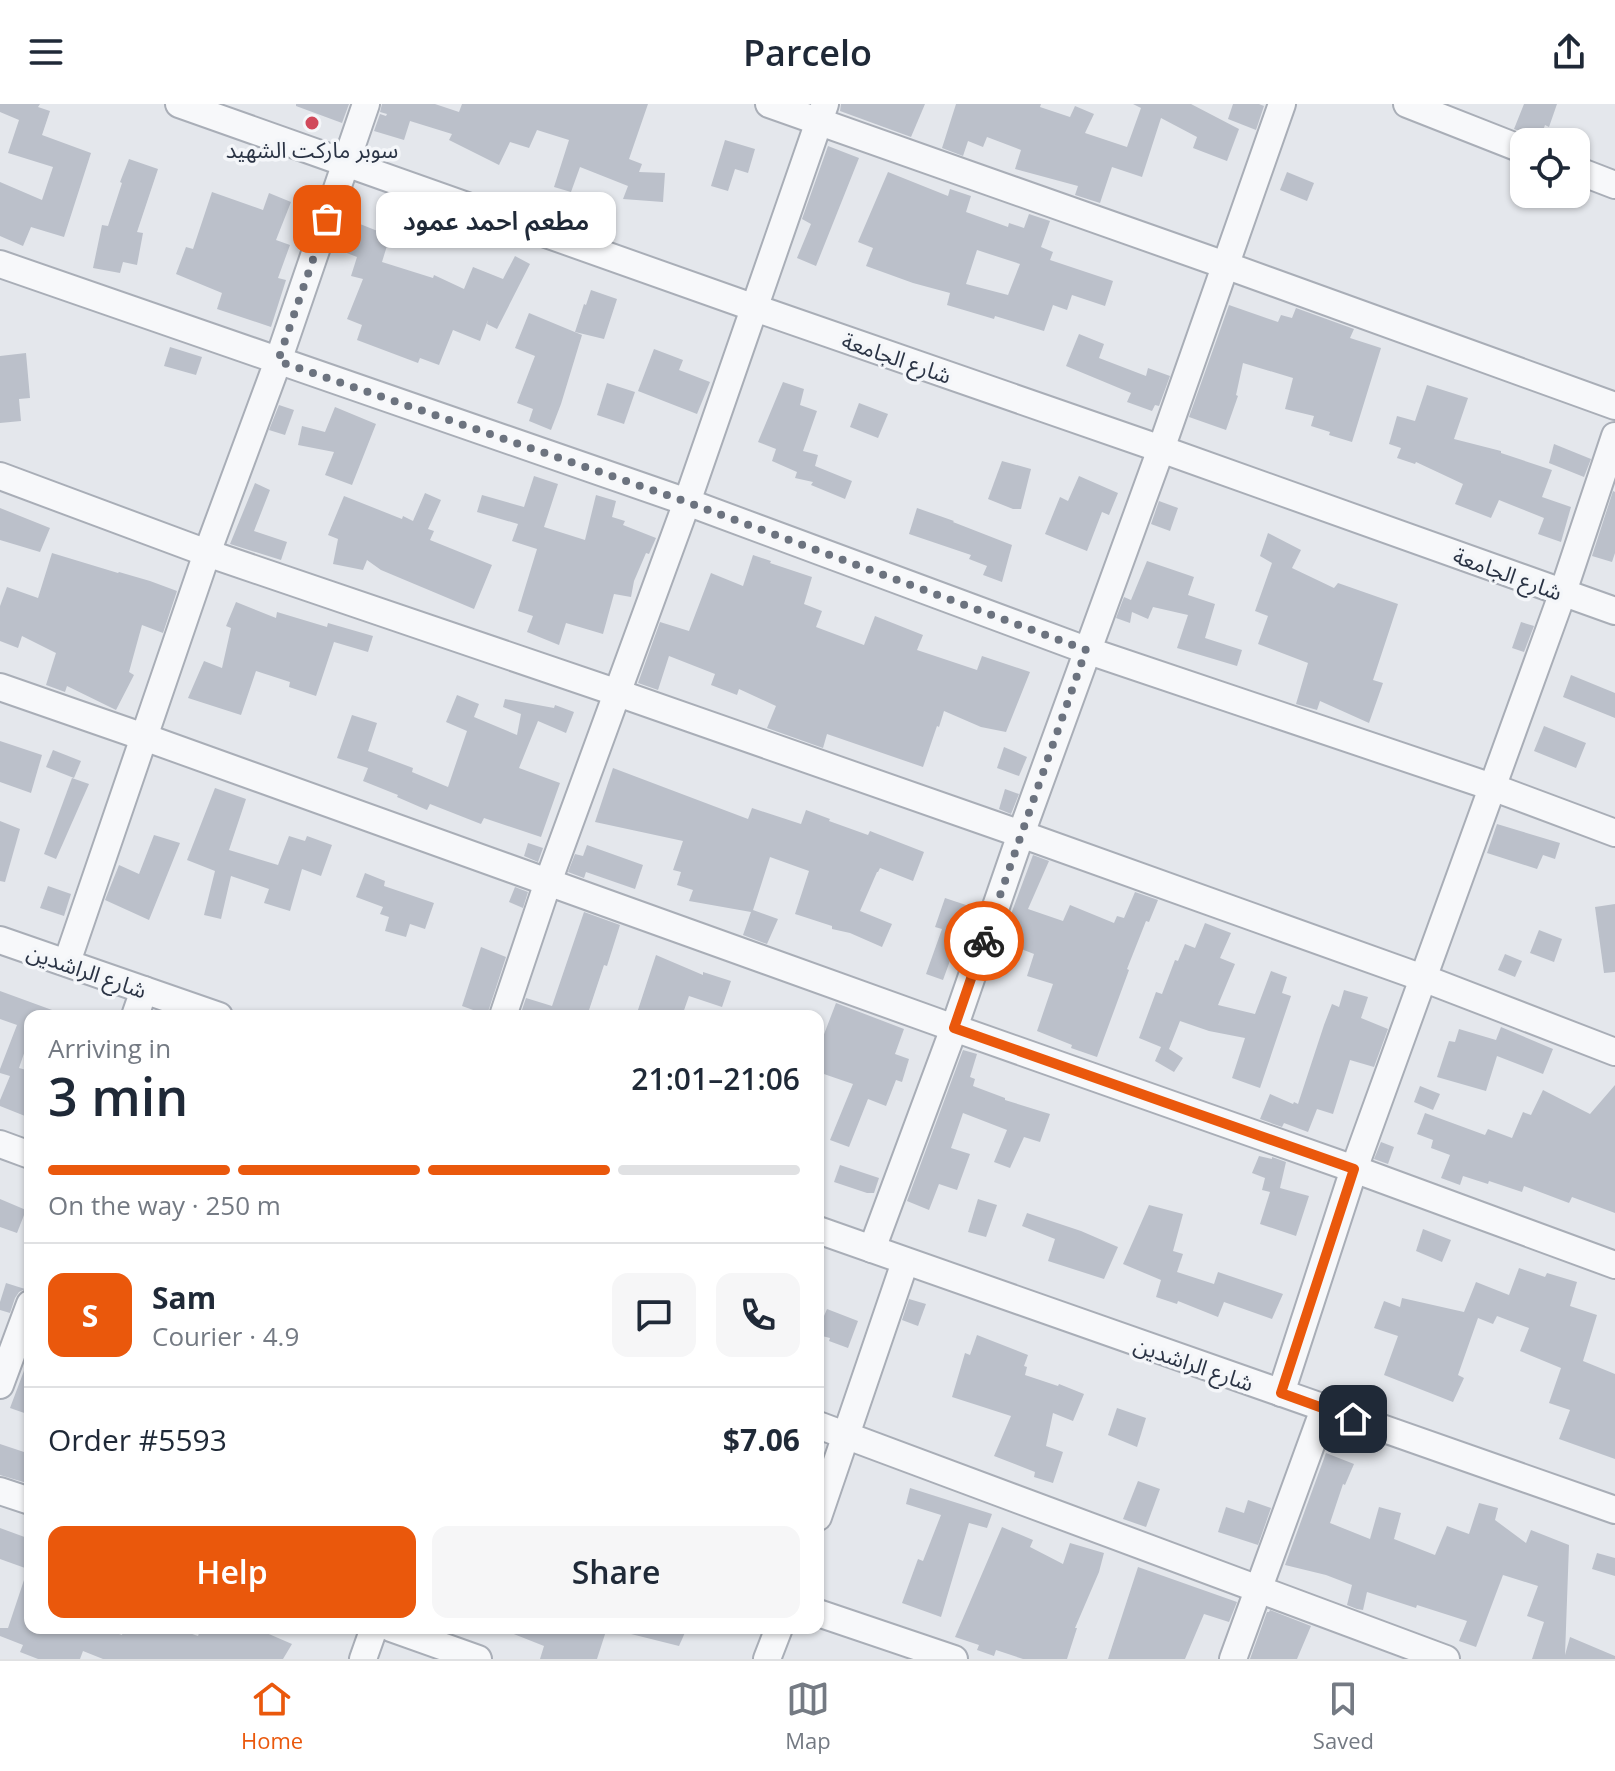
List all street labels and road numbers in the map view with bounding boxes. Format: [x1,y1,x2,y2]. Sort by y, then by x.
street label: شارع الجامعة [837,324,956,393]
street label: شارع الجامعة [1448,539,1567,609]
street label: شارع الراشدين [22,936,151,1007]
street label: شارع الراشدين [1129,1329,1258,1400]

